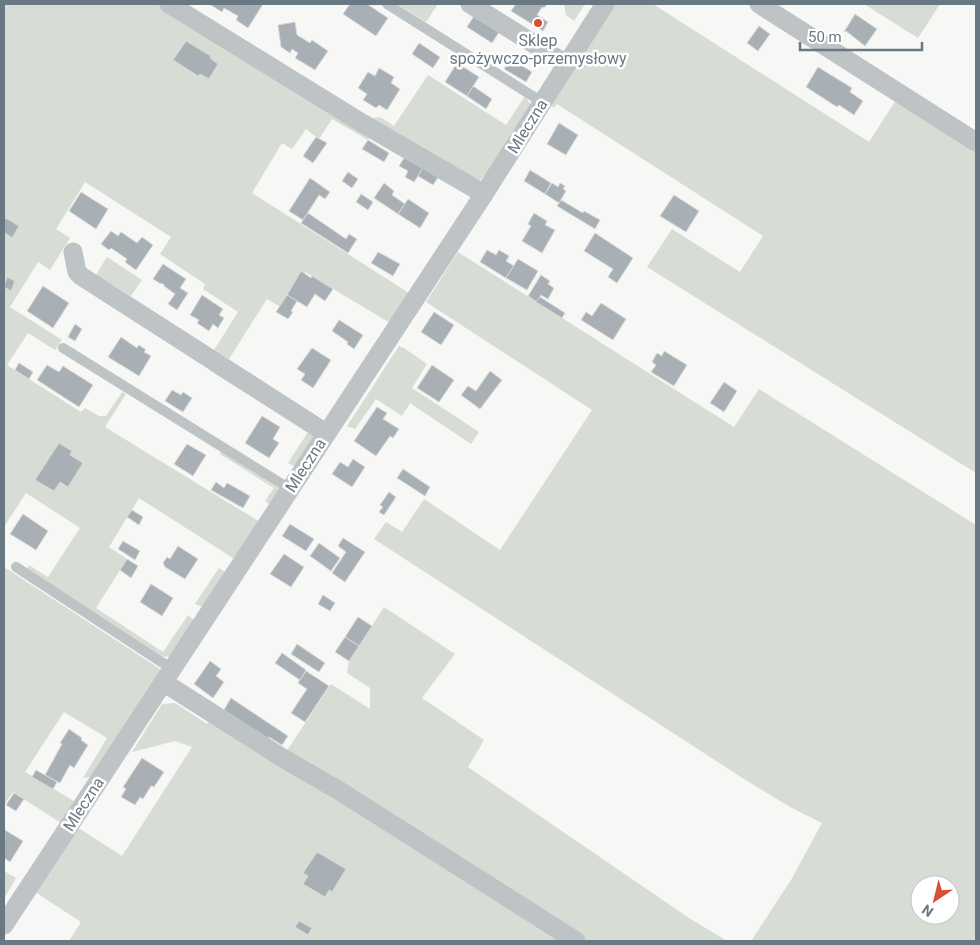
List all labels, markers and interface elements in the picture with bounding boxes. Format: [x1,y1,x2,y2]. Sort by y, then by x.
marker: Sklep spożywczo-przemysłowy [532,17,544,29]
scale bar [800,20,922,52]
text: 50 m [808,28,842,46]
place label: Sklep spożywczo-przemysłowy [449,31,627,68]
street label: Mleczna [503,96,551,157]
street label: Mleczna [281,435,330,496]
street label: Mleczna [59,774,108,835]
north arrow [910,875,960,925]
text: N [919,901,936,920]

